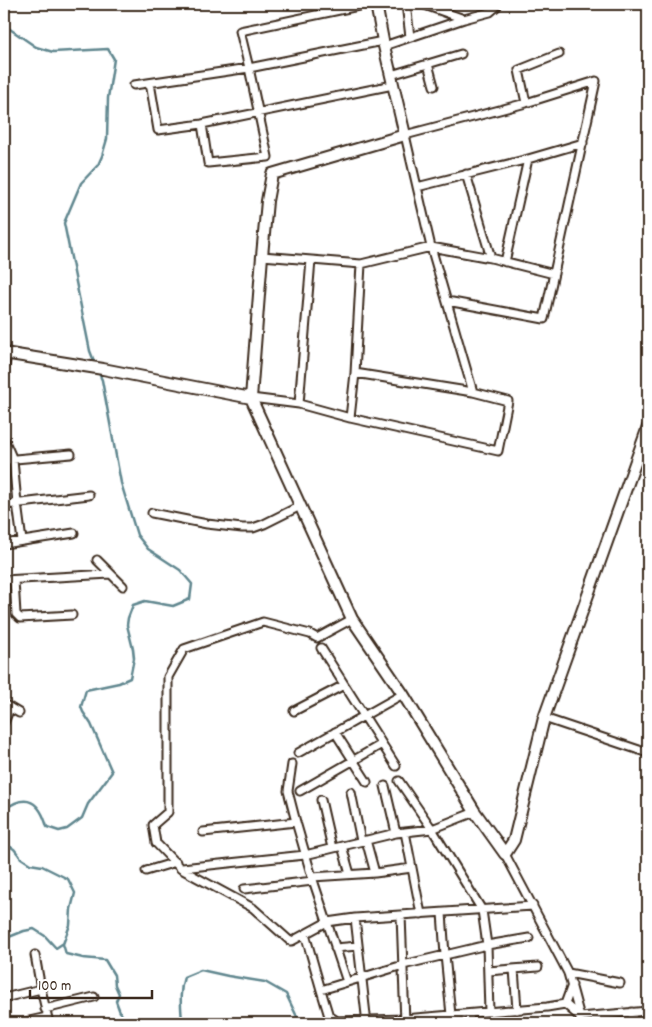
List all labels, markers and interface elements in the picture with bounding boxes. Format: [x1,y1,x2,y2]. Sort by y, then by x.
scale bar [30,967,152,999]
text: 100 m [38,976,71,998]

